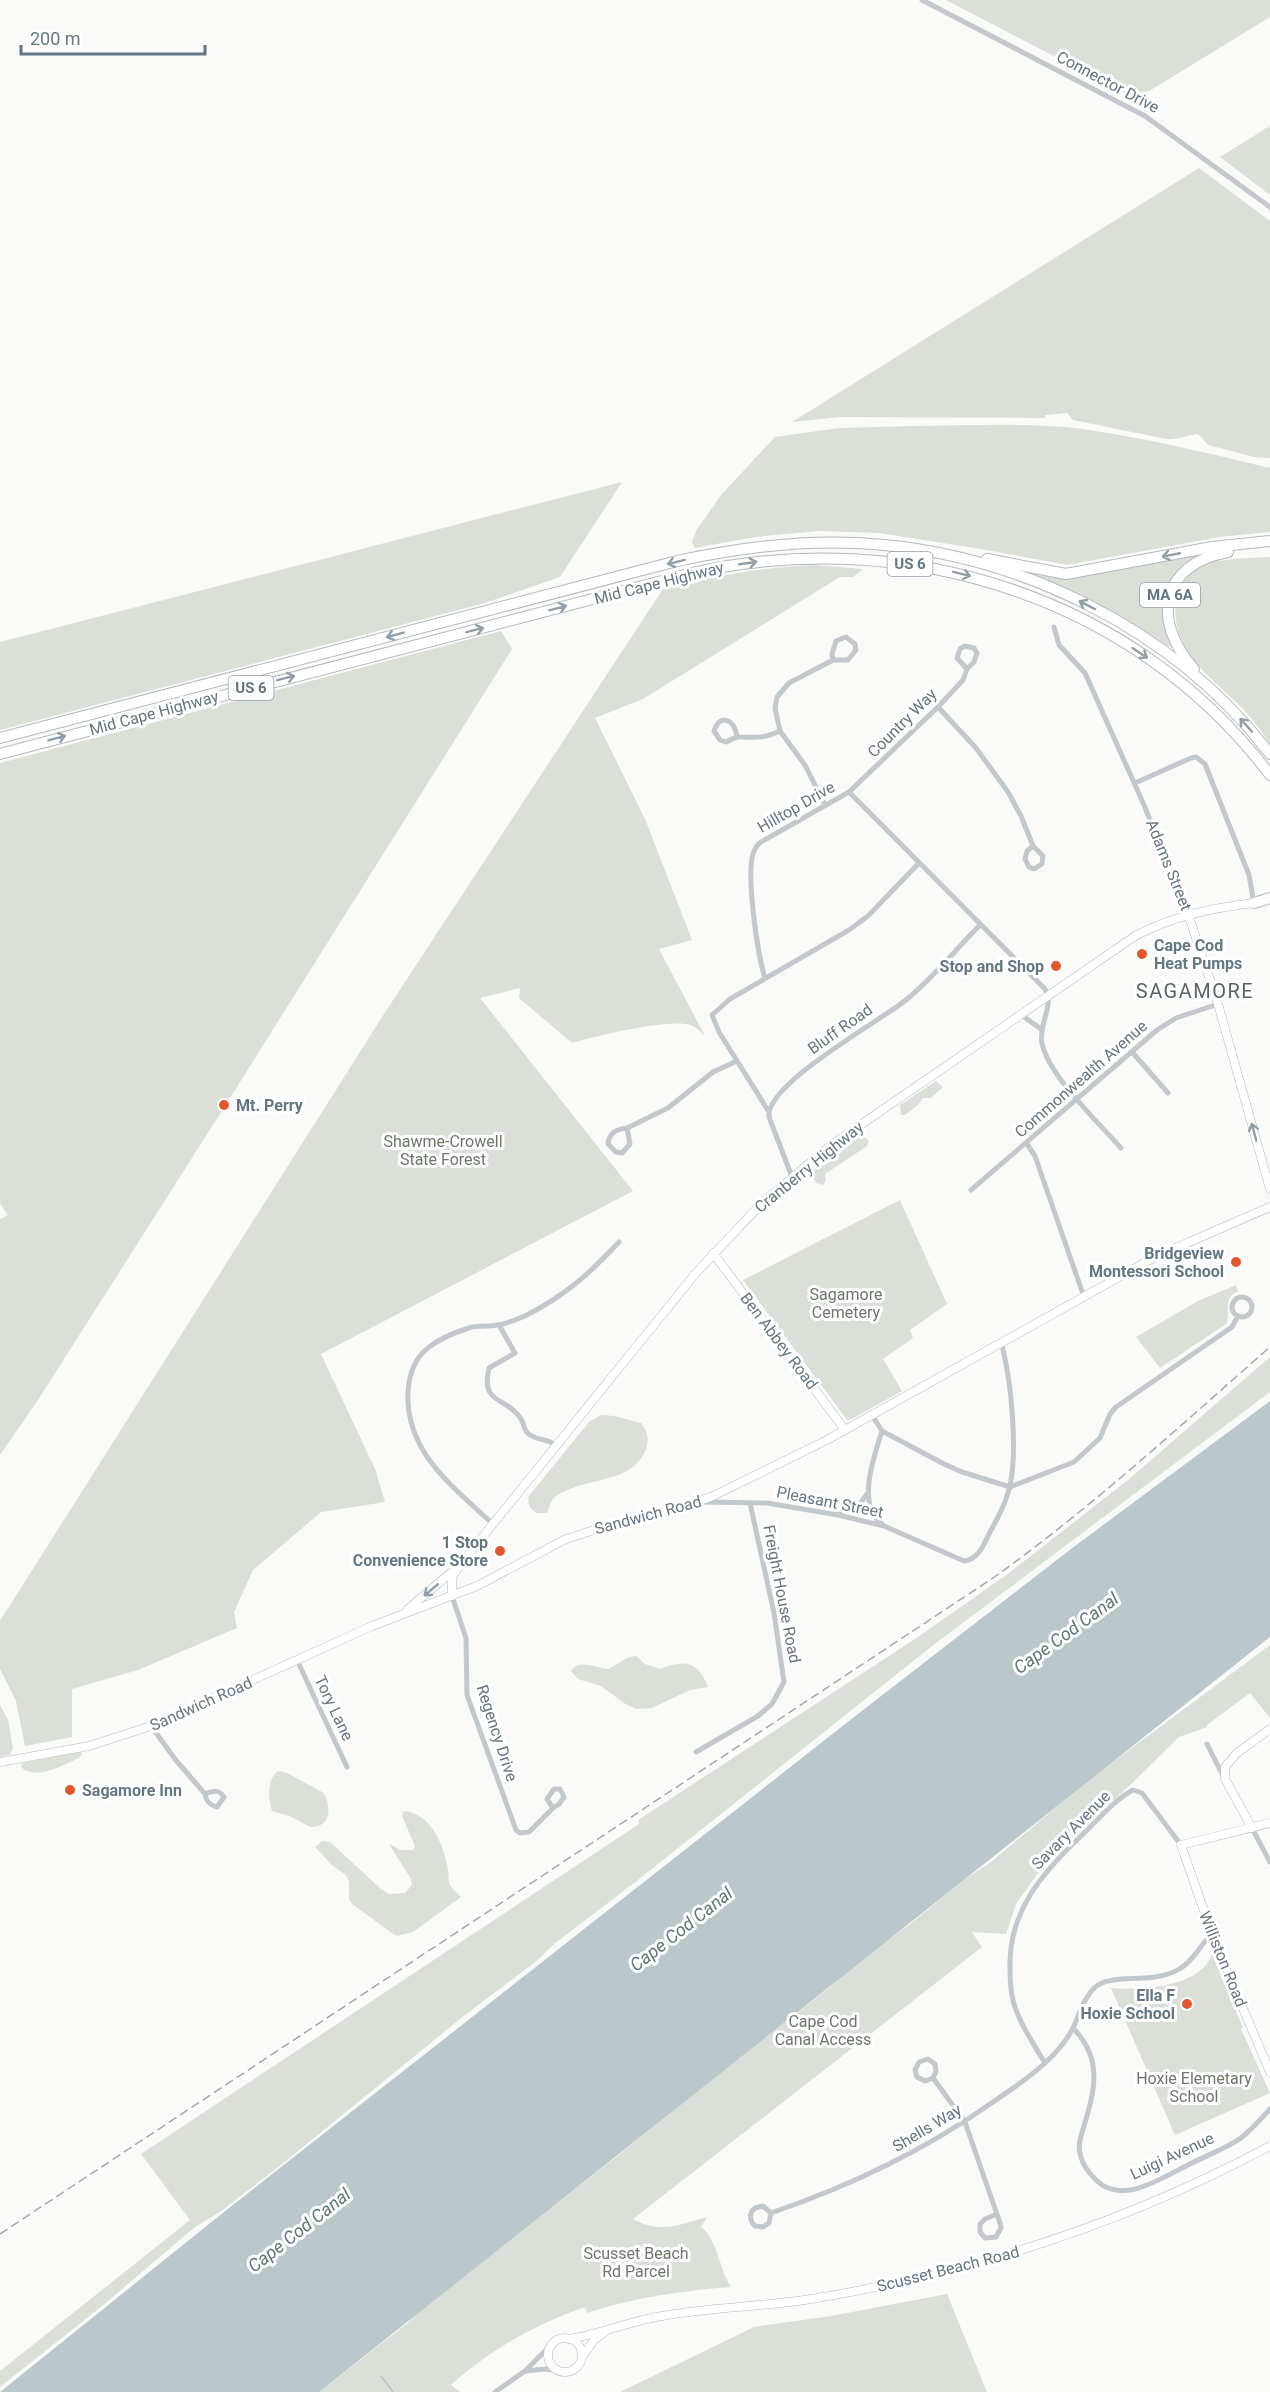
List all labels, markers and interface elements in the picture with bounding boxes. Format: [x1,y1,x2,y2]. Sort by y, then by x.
scale bar [21,18,206,56]
text: 200 m [30,28,81,49]
street label: Connector Drive [1053,47,1163,117]
one-way arrow [1161,550,1181,561]
road number: US 6 [888,552,932,576]
one-way arrow [666,556,685,568]
one-way arrow [738,557,757,568]
street label: Mid Cape Highway [592,558,726,608]
one-way arrow [952,569,971,581]
road number: MA 6A [1140,583,1200,607]
one-way arrow [1078,598,1096,610]
one-way arrow [549,602,568,613]
one-way arrow [465,623,484,635]
one-way arrow [386,629,405,641]
one-way arrow [1131,647,1147,659]
one-way arrow [276,672,295,684]
road number: US 6 [228,676,274,700]
street label: Country Way [864,684,941,761]
street label: Mid Cape Highway [87,687,221,739]
one-way arrow [1239,718,1253,733]
one-way arrow [47,732,66,744]
street label: Hilltop Drive [754,777,838,837]
street label: Adams Street [1142,817,1196,913]
place label: Cape Cod Heat Pumps [1154,936,1242,973]
marker: Cape Cod Heat Pumps [1135,947,1149,961]
place label: Stop and Shop [940,957,1044,976]
marker: Stop and Shop [1049,959,1063,973]
district label: SAGAMORE [1136,979,1254,1003]
street label: Bluff Road [804,1000,876,1058]
street label: Commonwealth Avenue [1011,1016,1151,1142]
place label: Mt. Perry [236,1096,304,1115]
marker: Mt. Perry [217,1098,231,1112]
street label: Cranberry Highway [751,1117,868,1217]
one-way arrow [1248,1123,1260,1142]
park label: Shawme-Crowell State Forest [383,1132,503,1169]
place label: Bridgeview Montessori School [1089,1244,1224,1281]
marker: Bridgeview Montessori School [1229,1255,1243,1269]
park label: Sagamore Cemetery [810,1285,882,1322]
street label: Ben Abbey Road [736,1289,822,1393]
street label: Pleasant Street [775,1482,885,1522]
street label: Sandwich Road [592,1492,704,1538]
street label: Freight House Road [759,1523,805,1665]
place label: 1 Stop Convenience Store [353,1533,488,1570]
marker: 1 Stop Convenience Store [493,1544,507,1558]
one-way arrow [424,1583,439,1597]
water label: Cape Cod Canal [1010,1588,1123,1678]
street label: Tory Lane [311,1672,357,1744]
street label: Sandwich Road [147,1673,255,1735]
street label: Regency Drive [472,1682,522,1784]
place label: Sagamore Inn [82,1781,182,1800]
marker: Sagamore Inn [63,1783,77,1797]
street label: Savary Avenue [1028,1787,1114,1873]
water label: Cape Cod Canal [626,1882,737,1976]
street label: Williston Road [1195,1908,1251,2010]
place label: Ella F Hoxie School [1080,1986,1175,2023]
marker: Ella F Hoxie School [1180,1997,1194,2011]
park label: Cape Cod Canal Access [775,2012,871,2049]
park label: Hoxie Elemetary School [1136,2069,1252,2106]
street label: Shells Way [889,2100,965,2156]
street label: Luigi Avenue [1127,2128,1217,2184]
water label: Cape Cod Canal [244,2183,355,2277]
street label: Scusset Beach Road [875,2242,1021,2296]
park label: Scusset Beach Rd Parcel [583,2244,689,2281]

